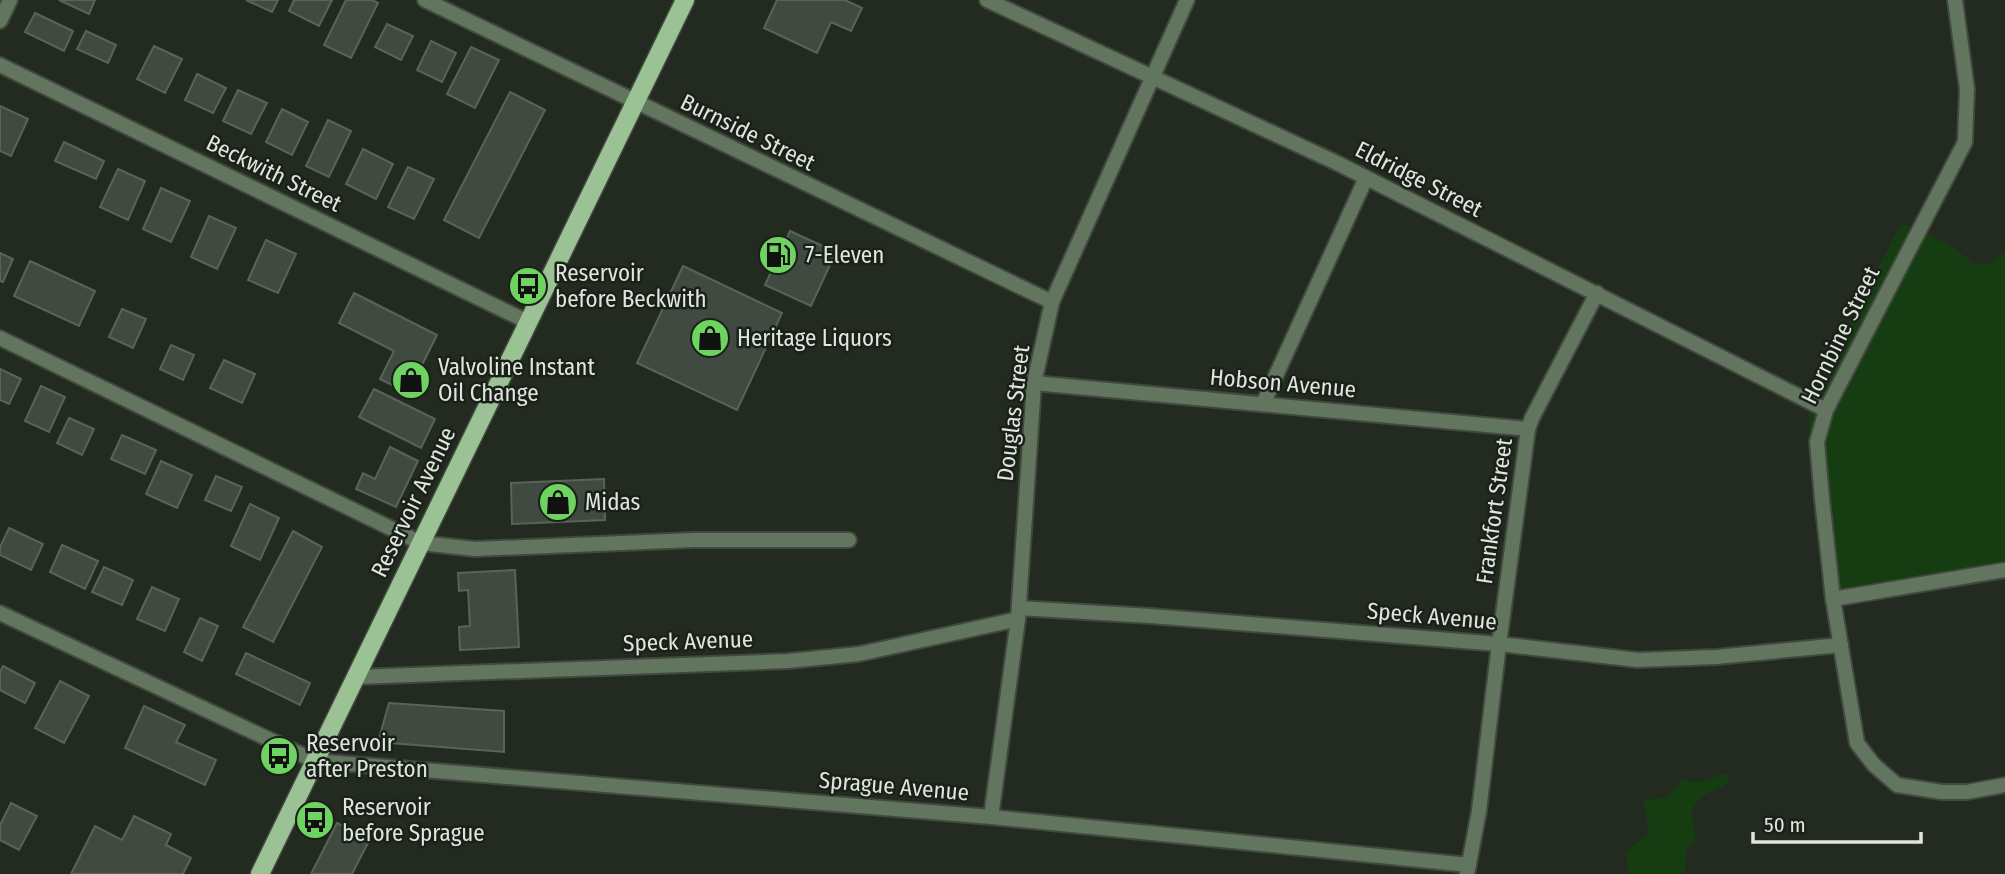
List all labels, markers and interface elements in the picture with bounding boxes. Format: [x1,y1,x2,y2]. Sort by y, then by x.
street label: Burnside Street [676,87,820,177]
street label: Beckwith Street [202,128,347,218]
street label: Eldridge Street [1351,135,1488,223]
fuel station icon: 7-Eleven [757,234,799,276]
place label: 7-Eleven [805,241,884,269]
place label: Reservoir before Beckwith [555,259,707,313]
street label: Hornbine Street [1795,261,1886,408]
bus stop icon: Reservoir before Beckwith [507,265,549,307]
shop icon: Heritage Liquors [689,317,731,359]
place label: Heritage Liquors [737,324,892,352]
street label: Douglas Street [991,343,1035,483]
place label: Valvoline Instant Oil Change [438,353,595,407]
shop icon: Valvoline Instant Oil Change [390,359,432,401]
street label: Hobson Avenue [1209,363,1357,403]
street label: Reservoir Avenue [365,422,461,582]
street label: Frankfort Street [1470,436,1518,586]
shop icon: Midas [537,481,579,523]
place label: Midas [585,488,641,516]
street label: Speck Avenue [1366,596,1498,636]
street label: Speck Avenue [623,625,753,657]
place label: Reservoir after Preston [306,729,428,783]
bus stop icon: Reservoir after Preston [258,735,300,777]
street label: Sprague Avenue [818,765,970,807]
place label: Reservoir before Sprague [342,793,485,847]
bus stop icon: Reservoir before Sprague [294,799,336,841]
scale bar [1753,800,1921,844]
text: 50 m [1764,812,1806,838]

